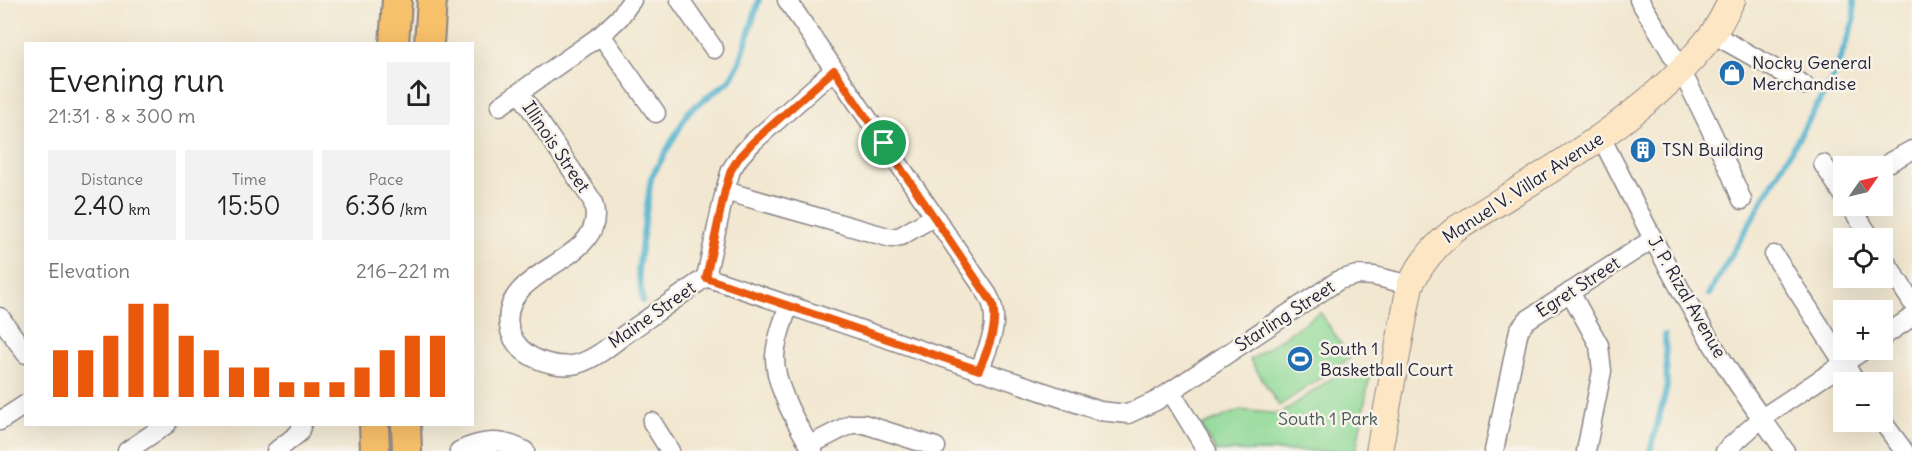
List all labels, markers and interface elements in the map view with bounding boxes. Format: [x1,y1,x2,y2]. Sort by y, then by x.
place label: Nocky General Merchandise [1752,51,1872,95]
shop icon: Nocky General Merchandise [1717,58,1747,88]
text: Evening run [48,59,224,101]
button: share [387,62,450,125]
street label: Illinois Street [518,97,595,197]
text: 21:31 · 8 × 300 m [48,103,196,128]
pin [858,117,909,168]
icon: arrive [867,126,900,159]
street label: Manuel V. Villar Avenue [1438,127,1608,248]
building icon: TSN Building [1628,135,1658,165]
place label: TSN Building [1662,138,1764,161]
north arrow [1833,156,1893,216]
map controls [1833,156,1893,432]
text: Distance [81,169,143,189]
text: Time [232,169,266,189]
text: Pace [369,169,403,189]
text: 2.40 [73,189,125,222]
text: 15:50 [217,189,281,222]
text: 6:36 [345,189,395,222]
text: km [125,199,151,219]
text: /km [395,199,427,219]
button: locate [1833,228,1893,288]
street label: J. P. Rizal Avenue [1643,232,1732,362]
street label: Egret Street [1532,251,1624,322]
text: Elevation [48,258,130,283]
text: 216–221 m [356,258,450,283]
street label: Starling Street [1231,275,1339,356]
street label: Maine Street [604,276,700,353]
button: + [1833,300,1893,360]
place label: South 1 Basketball Court [1320,337,1453,381]
sports icon: South 1 Basketball Court [1285,344,1315,374]
button: − [1833,372,1893,432]
park label: South 1 Park [1278,407,1378,430]

